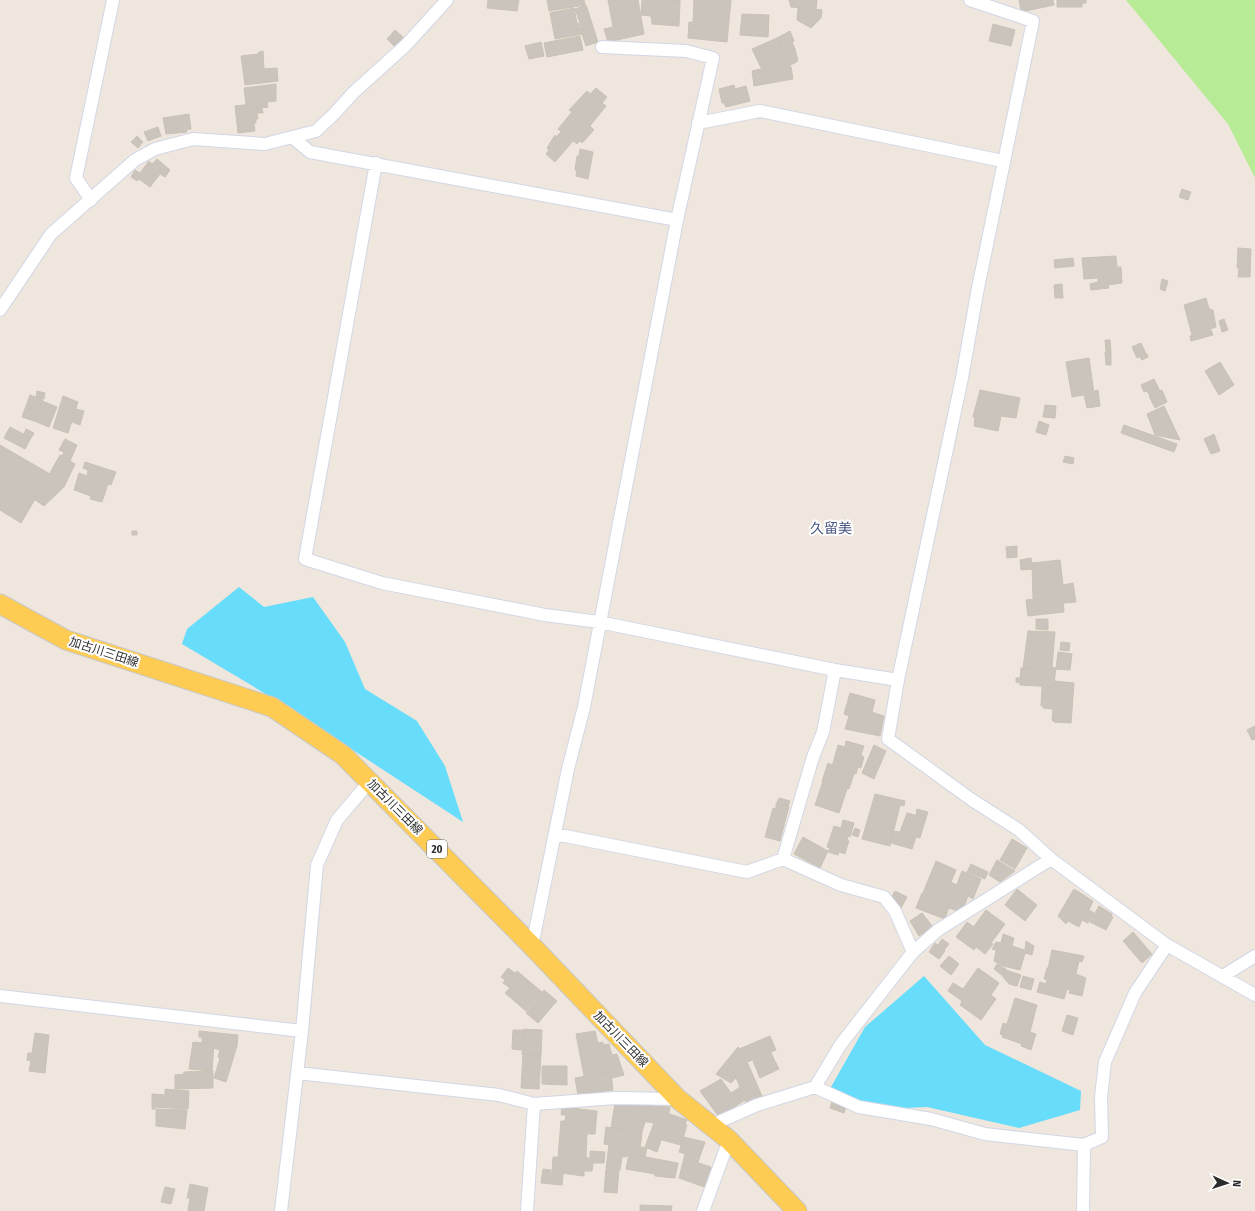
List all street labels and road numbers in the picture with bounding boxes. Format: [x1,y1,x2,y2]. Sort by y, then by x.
street label: 加古川三田線 [68,634,140,670]
street label: 加古川三田線 [365,777,425,837]
road number: 20 [427,840,447,858]
street label: 加古川三田線 [591,1008,651,1070]

